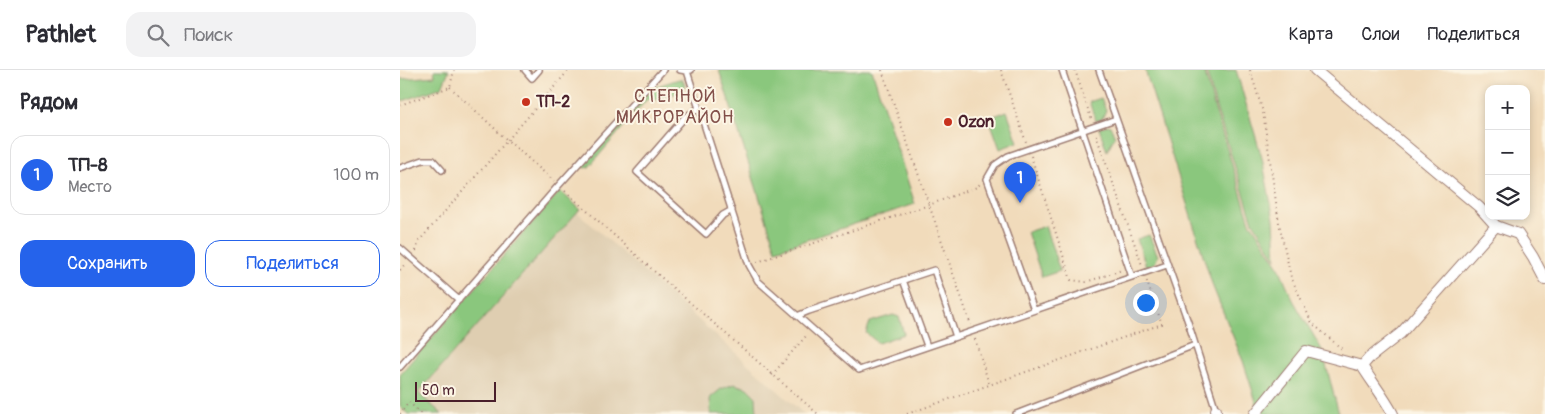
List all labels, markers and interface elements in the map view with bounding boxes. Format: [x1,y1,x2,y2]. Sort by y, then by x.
search box [126,12,476,57]
text: Pathlet [25,20,96,49]
icon: search [144,21,172,49]
text: Поиск [184,23,233,47]
text: Карта [1289,23,1333,46]
text: Слои [1361,23,1399,46]
text: Поделиться [1427,23,1520,46]
district label: СТЕПНОЙ МИКРОРАЙОН [616,85,734,129]
map controls [1485,85,1530,220]
button: + [1485,85,1530,130]
text: Рядом [20,89,78,116]
place label: ТП-2 [535,92,570,112]
marker: ТП-2 [520,96,532,108]
place label: Ozon [958,112,994,132]
marker: Ozon [942,116,954,128]
button: − [1485,130,1530,175]
text: ТП-8 [68,153,108,177]
pin: 1 [1004,162,1036,203]
text: 1 [34,165,40,185]
text: 100 m [333,165,379,185]
button: layers [1485,175,1530,220]
text: Место [68,177,112,197]
button: Сохранить [20,240,195,287]
button: Поделиться [205,240,380,287]
your location [1133,290,1159,316]
scale bar [415,379,496,402]
text: 50 m [422,382,455,399]

